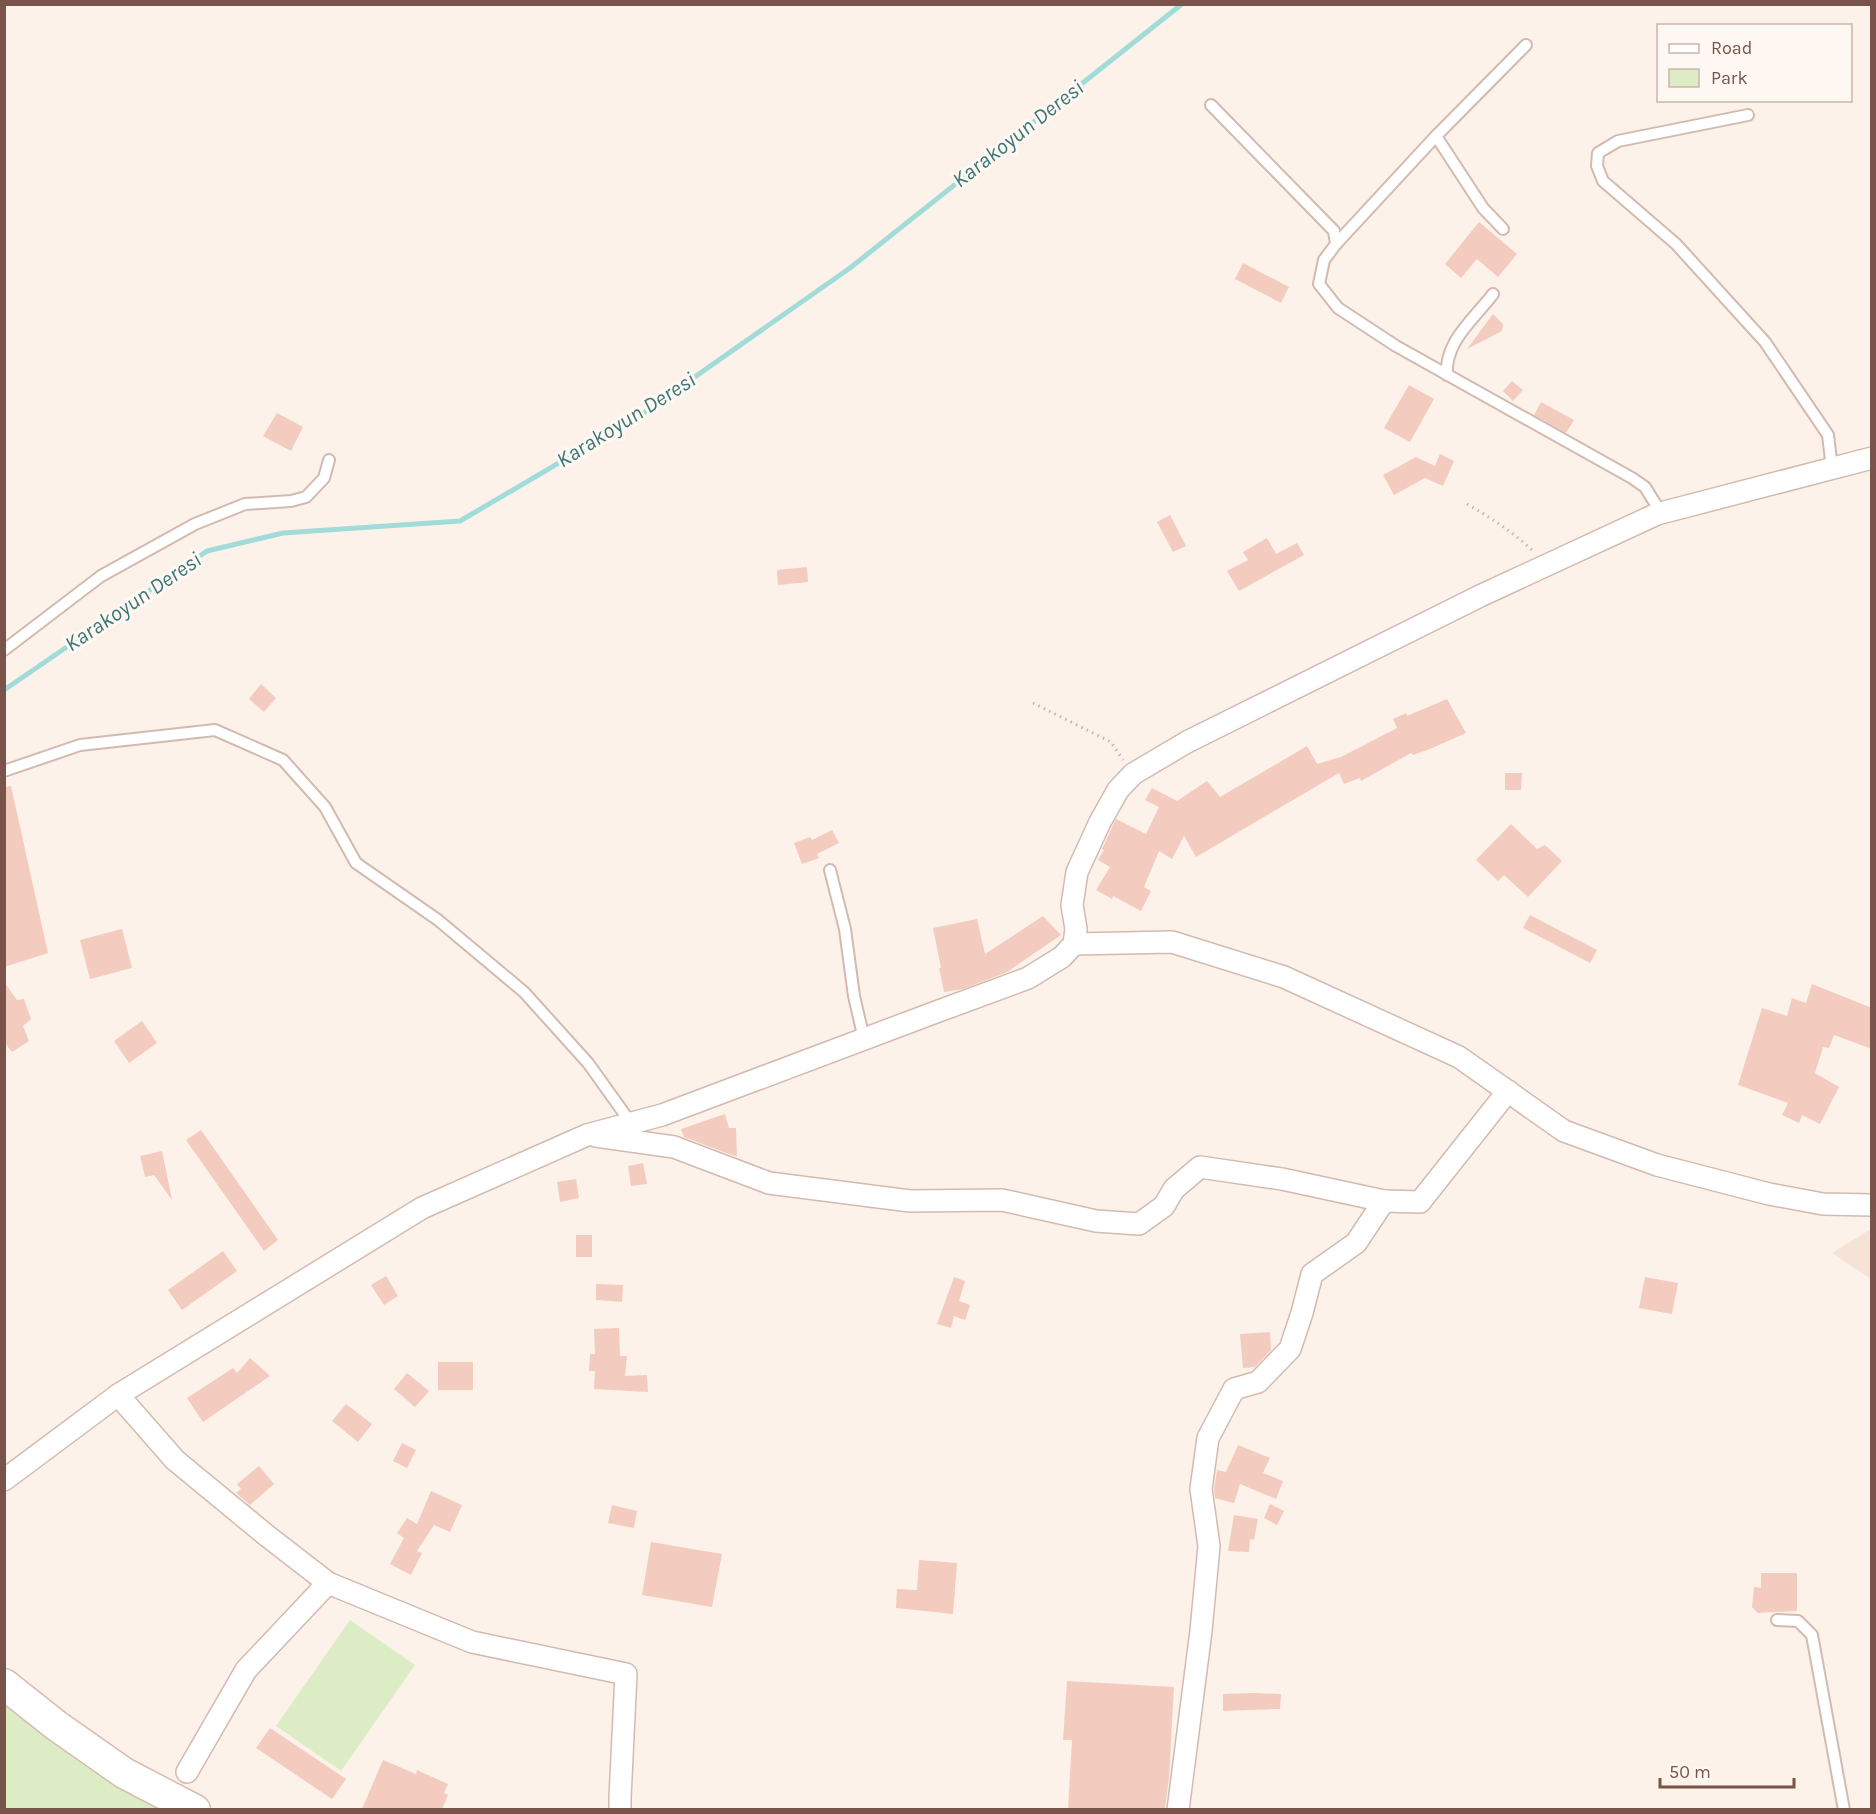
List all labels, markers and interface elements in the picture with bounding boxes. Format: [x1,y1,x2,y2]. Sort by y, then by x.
legend [1657,24,1852,102]
text: Road [1711,37,1752,59]
text: Park [1711,67,1748,89]
water label: Karakoyun Deresi [947,75,1089,193]
water label: Karakoyun Deresi [552,367,701,473]
water label: Karakoyun Deresi [60,547,206,657]
scale bar [1660,1751,1794,1789]
text: 50 m [1669,1761,1711,1783]

